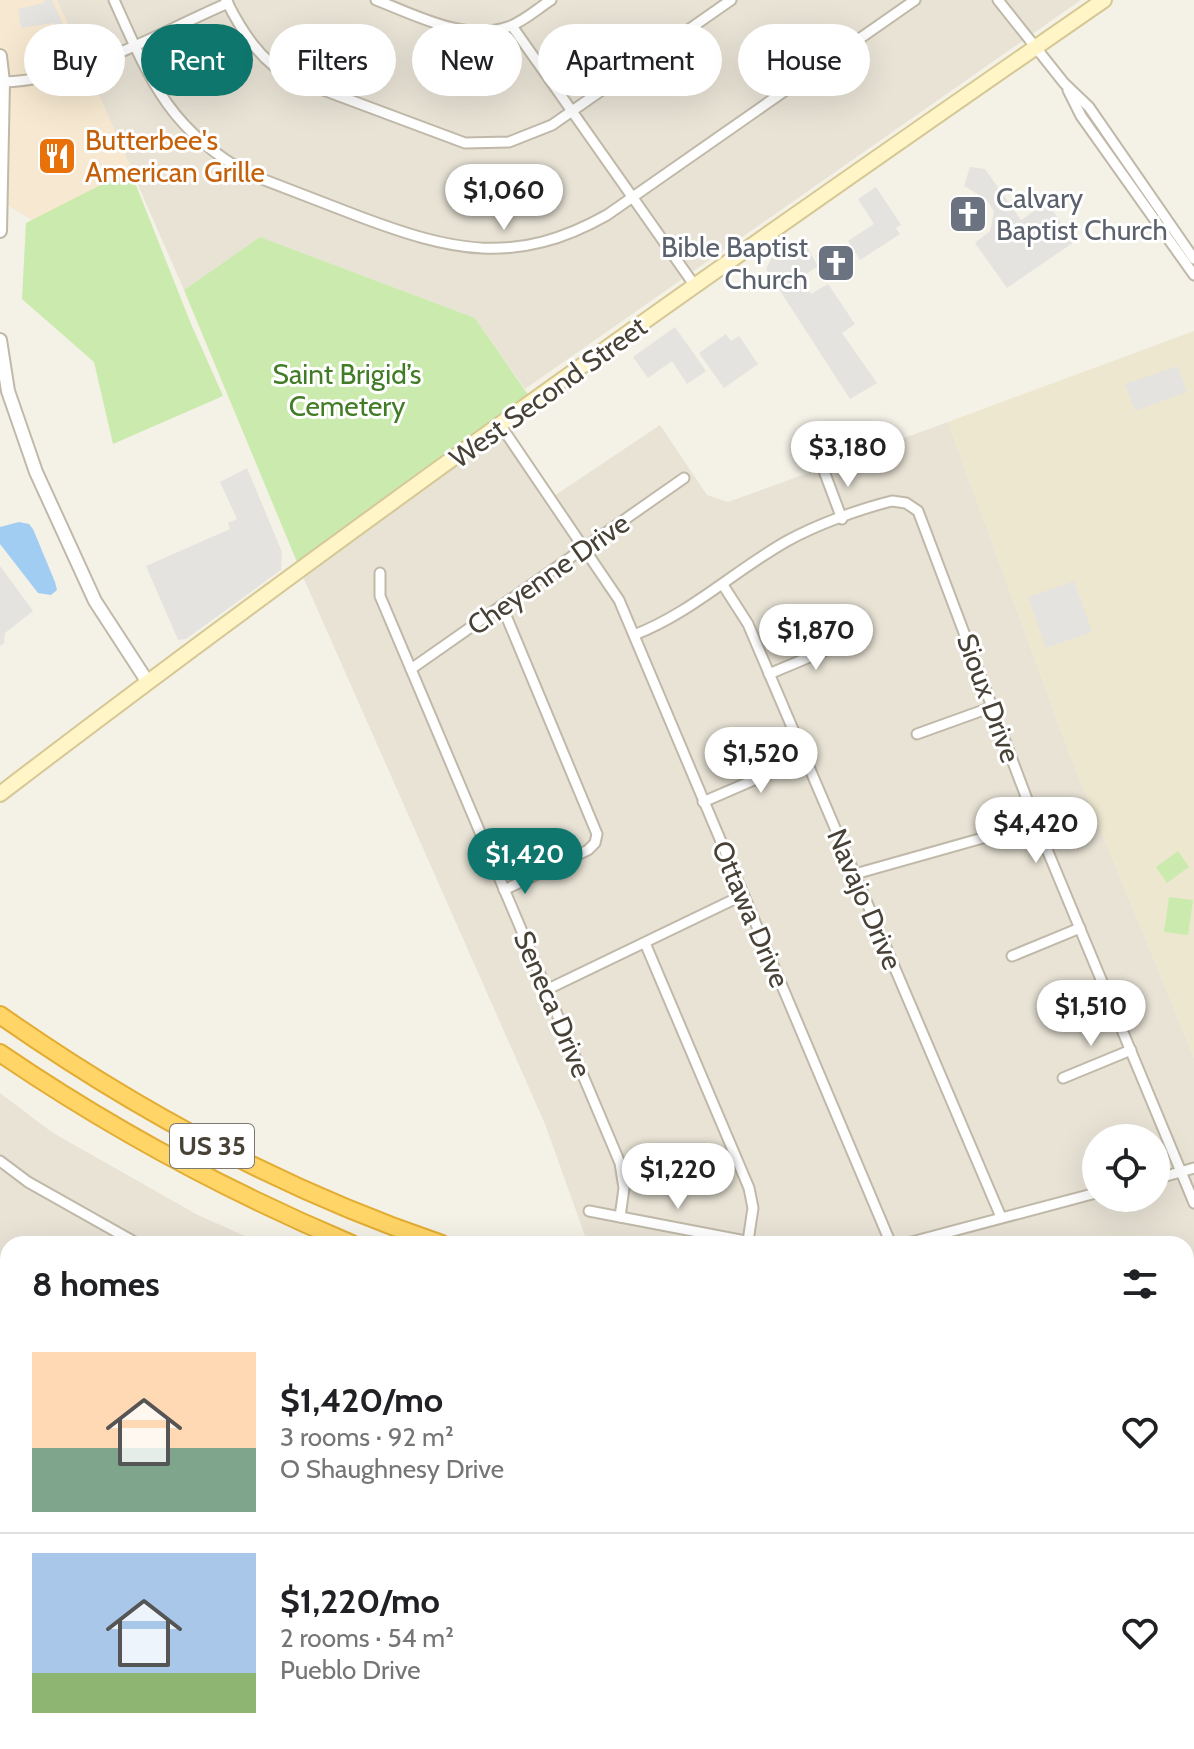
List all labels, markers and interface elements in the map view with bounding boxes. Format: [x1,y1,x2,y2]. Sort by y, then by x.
chip: Buy [24,24,125,96]
chip: Rent [141,24,253,96]
chip: Filters [269,24,396,96]
chip: New [412,24,522,96]
chip: Apartment [538,24,722,96]
chip: House [738,24,870,96]
place label: Butterbee's American Grille [85,123,265,189]
restaurant icon: Butterbee's American Grille [36,135,78,177]
pin: $1,060 [439,164,569,232]
text: $1,060 [463,174,545,206]
place label: Calvary Baptist Church [996,181,1168,247]
church icon: Calvary Baptist Church [947,193,989,235]
place label: Bible Baptist Church [661,230,808,296]
church icon: Bible Baptist Church [815,242,857,284]
street label: West Second Street [443,309,653,475]
park label: Saint Brigid’s Cemetery [273,357,421,423]
pin: $3,180 [783,421,913,489]
text: $3,180 [809,431,887,463]
street label: Cheyenne Drive [461,506,635,642]
pin: $1,870 [751,604,881,672]
text: $1,870 [777,614,855,646]
street label: Sioux Drive [950,629,1028,767]
pin: $1,520 [696,727,826,795]
text: $1,520 [723,737,799,769]
pin: $4,420 [971,797,1101,865]
text: $4,420 [993,807,1079,839]
street label: Navajo Drive [820,823,910,975]
pin: $1,420 [460,828,590,896]
street label: Ottawa Drive [705,835,797,993]
text: $1,420 [486,838,564,870]
street label: Seneca Drive [507,926,599,1082]
pin: $1,510 [1026,980,1156,1048]
text: $1,510 [1055,990,1127,1022]
road number: US 35 [170,1124,254,1168]
map controls [1082,1124,1170,1212]
button: locate [1082,1124,1170,1212]
pin: $1,220 [613,1143,743,1211]
text: $1,220 [640,1153,716,1185]
icon: filters [1118,1262,1162,1306]
text: 8 homes [32,1263,160,1305]
text: $1,420/mo [280,1379,443,1421]
icon: home [96,1384,192,1480]
icon: heart [1118,1410,1162,1454]
text: 3 rooms · 92 m² [280,1421,454,1453]
text: O Shaughnesy Drive [280,1453,504,1485]
text: $1,220/mo [280,1580,440,1622]
icon: home [96,1585,192,1681]
icon: heart [1118,1611,1162,1655]
text: 2 rooms · 54 m² [280,1622,454,1654]
text: Pueblo Drive [280,1654,421,1686]

